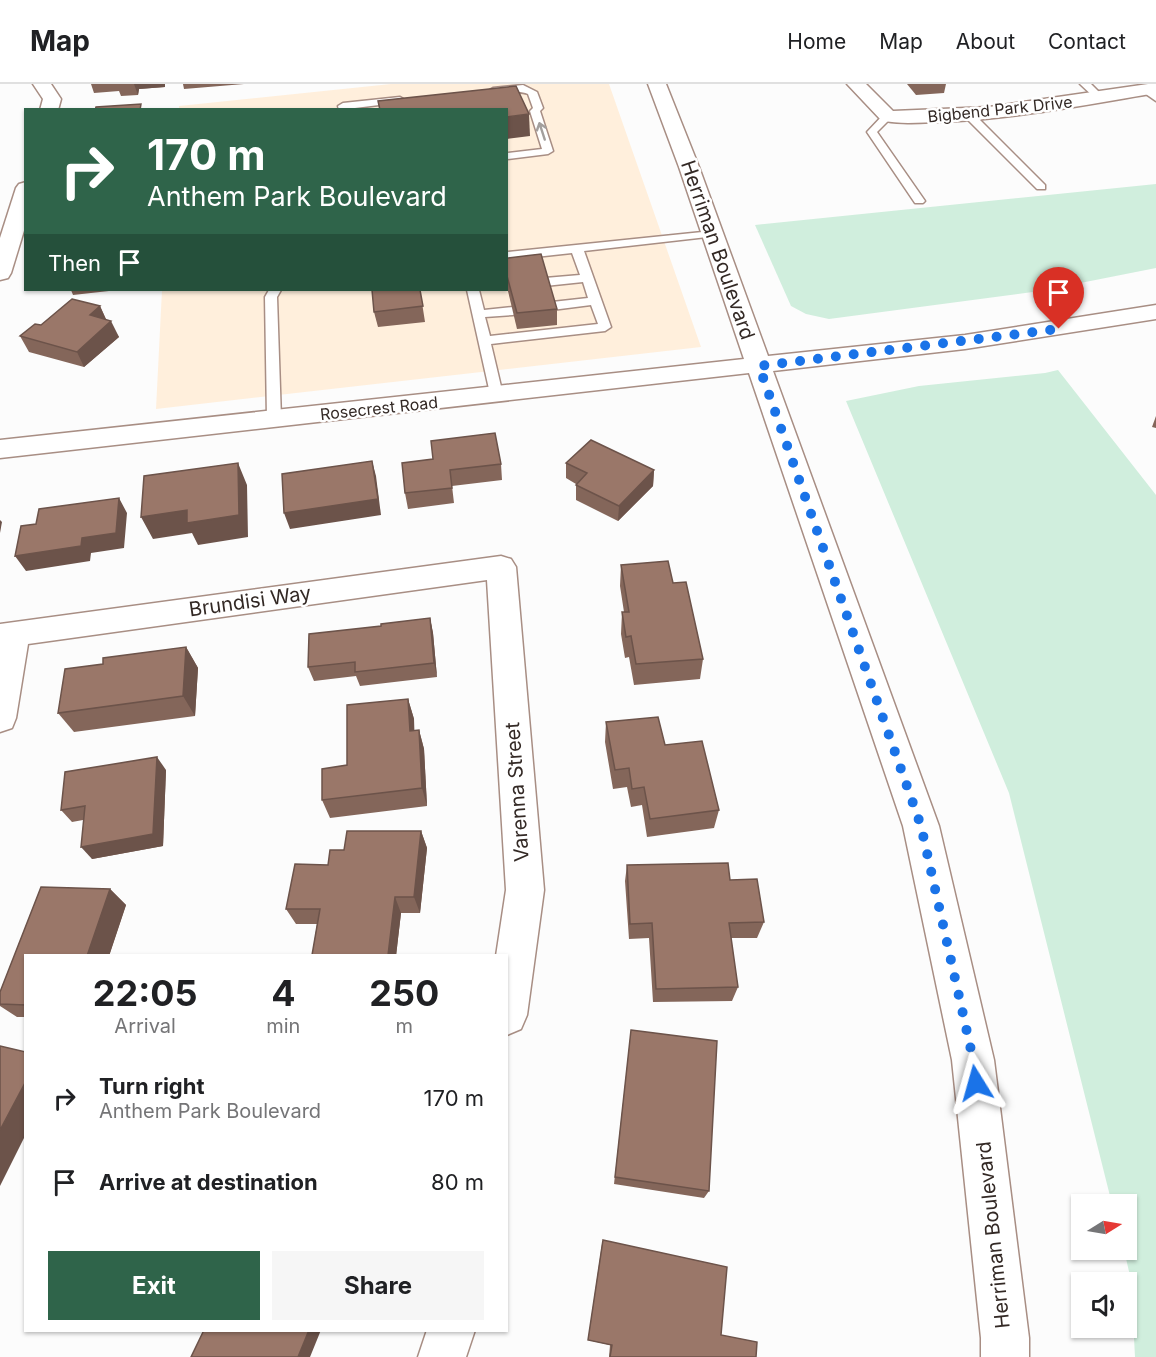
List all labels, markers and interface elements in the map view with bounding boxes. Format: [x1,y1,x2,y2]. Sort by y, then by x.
text: Map [30,24,90,58]
text: Home [787,29,846,54]
text: Map [879,29,923,54]
text: About [956,29,1015,54]
text: Contact [1048,29,1126,54]
street label: Bigbend Park Drive [927,91,1073,127]
one-way arrow [535,122,546,141]
text: 170 m [147,129,265,180]
icon: right [48,132,126,210]
street label: Herriman Boulevard [676,157,760,343]
text: Anthem Park Boulevard [147,180,447,213]
icon: arrive [113,246,146,279]
text: Then [48,250,101,276]
pin [1033,267,1084,329]
icon: arrive [1042,276,1075,309]
street label: Rosecrest Road [319,392,439,424]
street label: Brundisi Way [187,581,313,621]
street label: Varenna Street [500,721,534,863]
text: 22:05 [93,971,197,1015]
text: 4 [271,971,296,1015]
text: 250 [369,971,439,1015]
text: Arrival [114,1014,176,1038]
text: min [266,1014,300,1038]
text: m [395,1014,413,1038]
position arrow [944,1051,1008,1115]
text: Turn right [99,1073,205,1099]
icon: right [48,1082,81,1115]
text: 170 m [424,1085,484,1111]
text: Anthem Park Boulevard [99,1099,321,1123]
street label: Herriman Boulevard [971,1140,1015,1330]
icon: arrive [48,1166,81,1199]
text: Arrive at destination [99,1169,318,1195]
text: 80 m [431,1169,484,1195]
north arrow [1071,1194,1137,1260]
map controls [1071,1194,1137,1338]
button: Exit [48,1251,260,1320]
button: Share [272,1251,484,1320]
button: sound [1071,1272,1137,1338]

